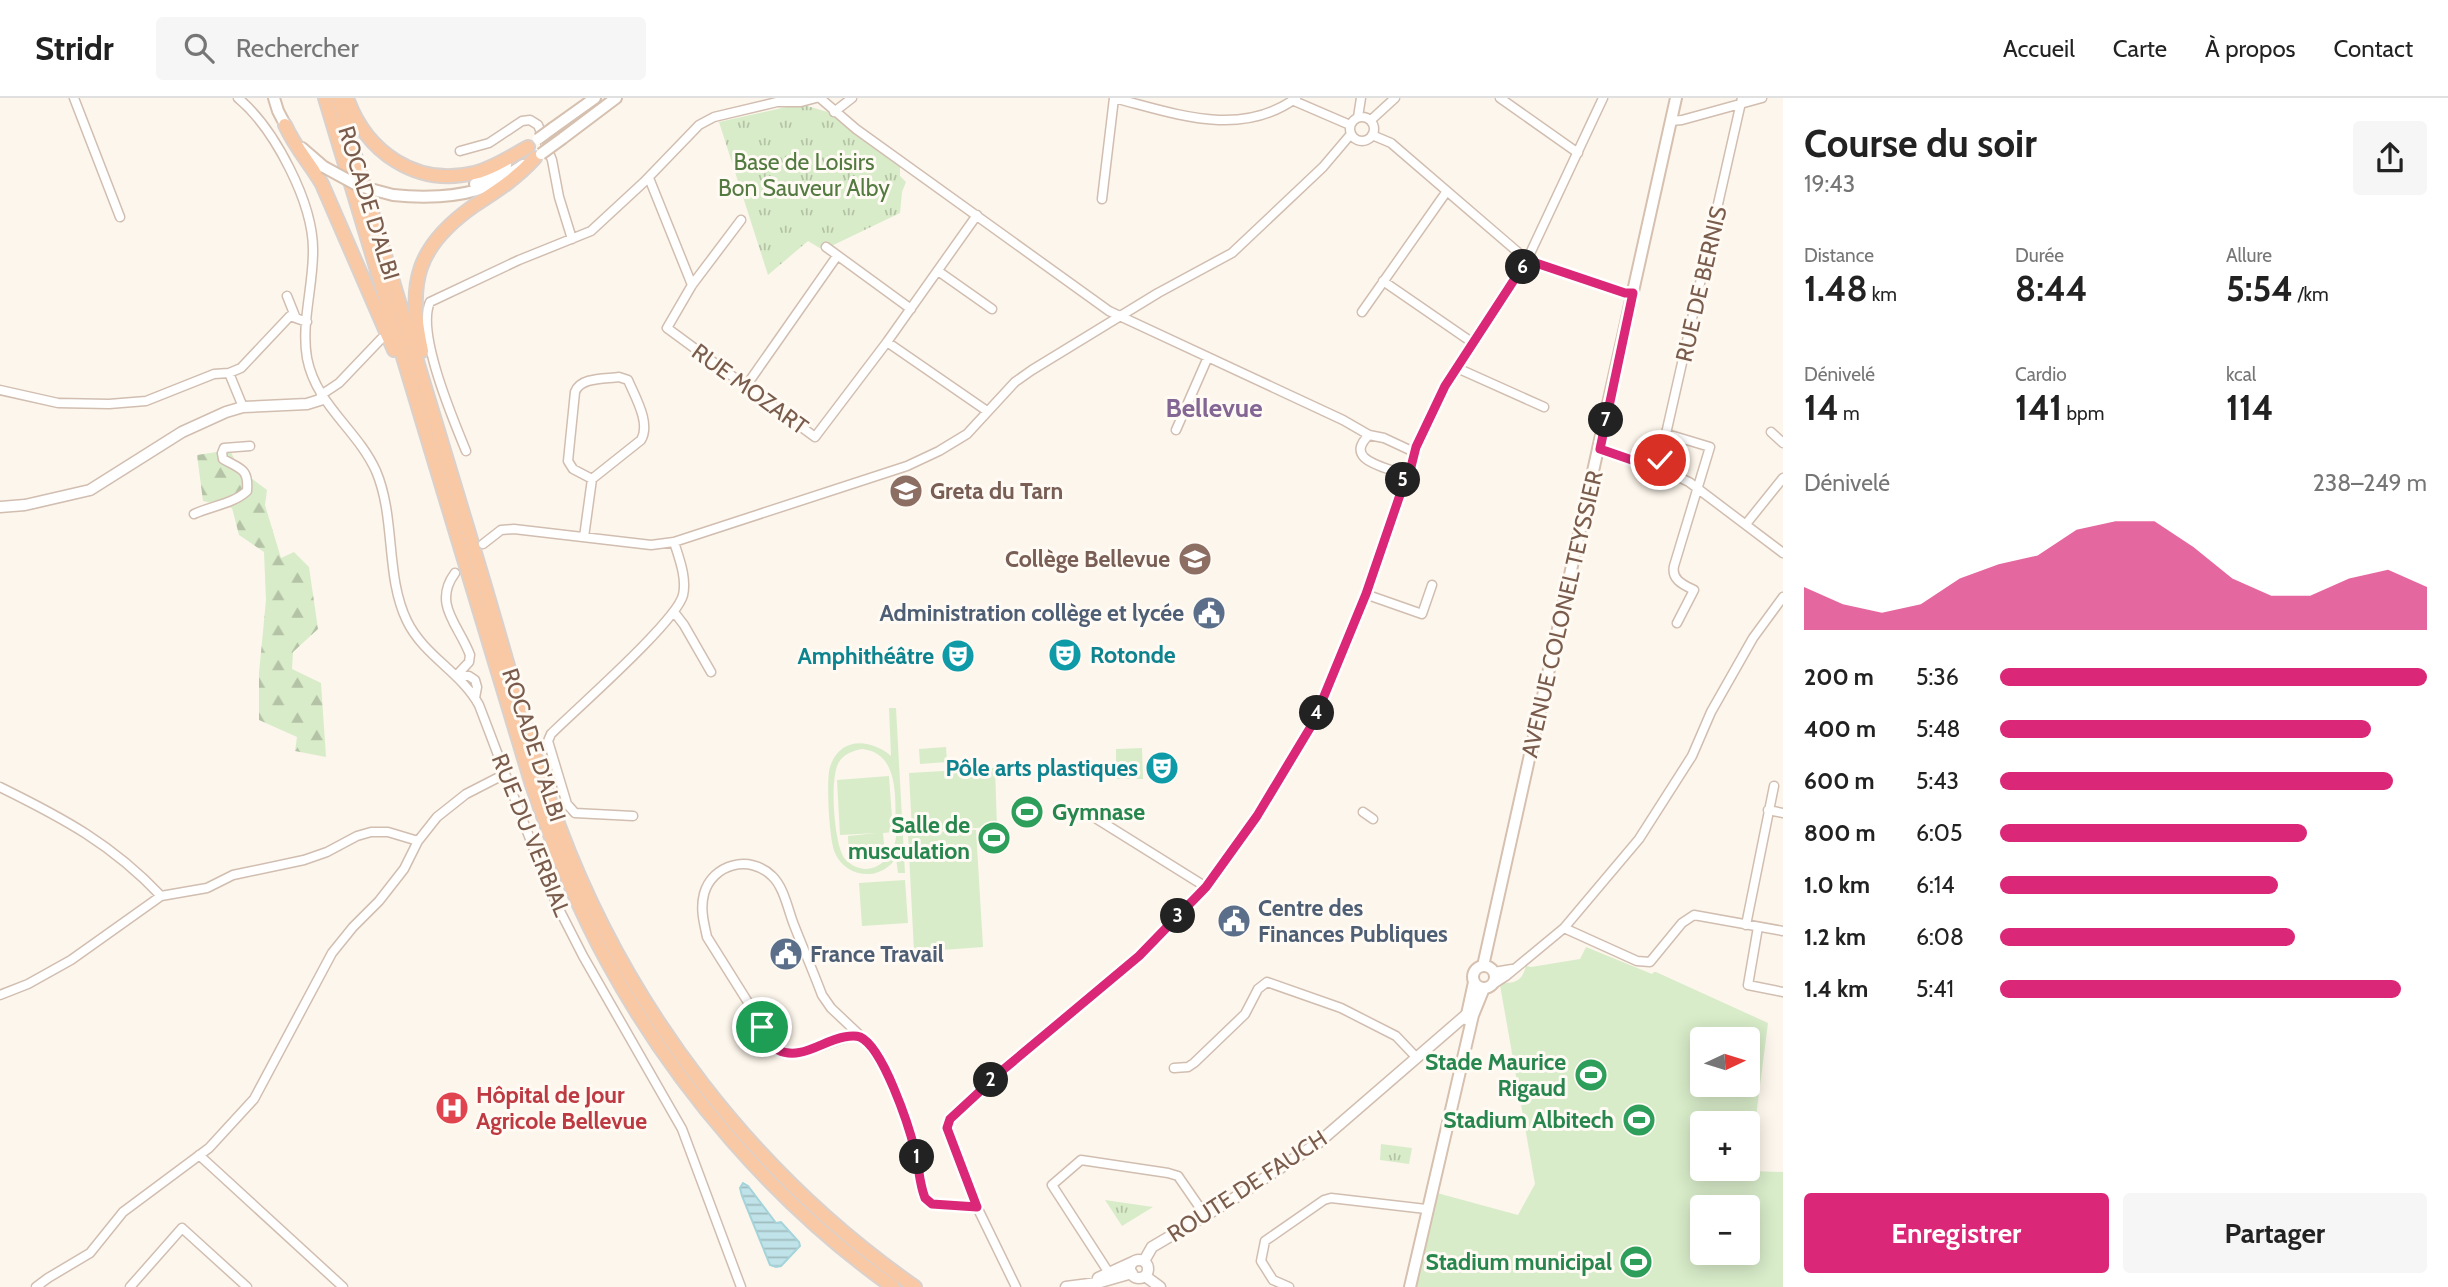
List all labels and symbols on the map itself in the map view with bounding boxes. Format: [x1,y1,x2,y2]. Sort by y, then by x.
street label: ROCADE D'ALBI [332,123,406,283]
park label: Base de Loisirs Bon Sauveur Alby [718,148,890,202]
street label: RUE DE BERNIS [1669,203,1733,365]
pin: 6 [1506,250,1540,284]
street label: RUE MOZART [686,337,814,441]
district label: Bellevue [1165,392,1263,424]
pin: 7 [1588,402,1624,438]
pin [1630,430,1690,490]
pin: 5 [1386,462,1420,498]
street label: AVENUE COLONEL TEYSSIER [1515,468,1609,760]
school or university icon: Greta du Tarn [887,472,925,510]
place label: Greta du Tarn [930,477,1063,505]
school or university icon: Collège Bellevue [1176,540,1214,578]
place label: Collège Bellevue [1005,545,1170,573]
public building icon: Administration collège et lycée [1190,594,1228,632]
place label: Administration collège et lycée [879,599,1184,627]
theatre icon: Rotonde [1046,636,1084,674]
theatre icon: Amphithéâtre [939,637,977,675]
place label: Rotonde [1090,641,1176,669]
place label: Amphithéâtre [797,642,934,670]
street label: ROCADE D'ALBI [496,665,572,825]
pin: 4 [1300,696,1334,730]
theatre icon: Pôle arts plastiques [1143,749,1181,787]
street label: RUE DU VERBIAL [486,750,577,921]
place label: Pôle arts plastiques [945,754,1138,782]
sports icon: Gymnase [1008,793,1046,831]
place label: Gymnase [1052,798,1145,826]
place label: Salle de musculation [848,811,970,865]
sports icon: Salle de musculation [975,819,1013,857]
place label: Centre des Finances Publiques [1258,894,1448,948]
pin: 3 [1160,898,1196,934]
public building icon: Centre des Finances Publiques [1215,902,1253,940]
public building icon: France Travail [767,935,805,973]
place label: France Travail [810,940,944,968]
pin [732,997,792,1057]
north arrow [1690,1027,1760,1097]
place label: Stade Maurice Rigaud [1425,1048,1566,1102]
sports icon: Stade Maurice Rigaud [1572,1056,1610,1094]
pin: 2 [974,1062,1009,1098]
place label: Hôpital de Jour Agricole Bellevue [476,1081,647,1135]
hospital icon: Hôpital de Jour Agricole Bellevue [433,1089,471,1127]
sports icon: Stadium Albitech [1620,1101,1658,1139]
place label: Stadium Albitech [1443,1106,1614,1134]
street label: ROUTE DE FAUCH [1162,1124,1332,1248]
pin: 1 [900,1140,934,1174]
sports icon: Stadium municipal [1617,1243,1655,1281]
place label: Stadium municipal [1426,1248,1612,1276]

